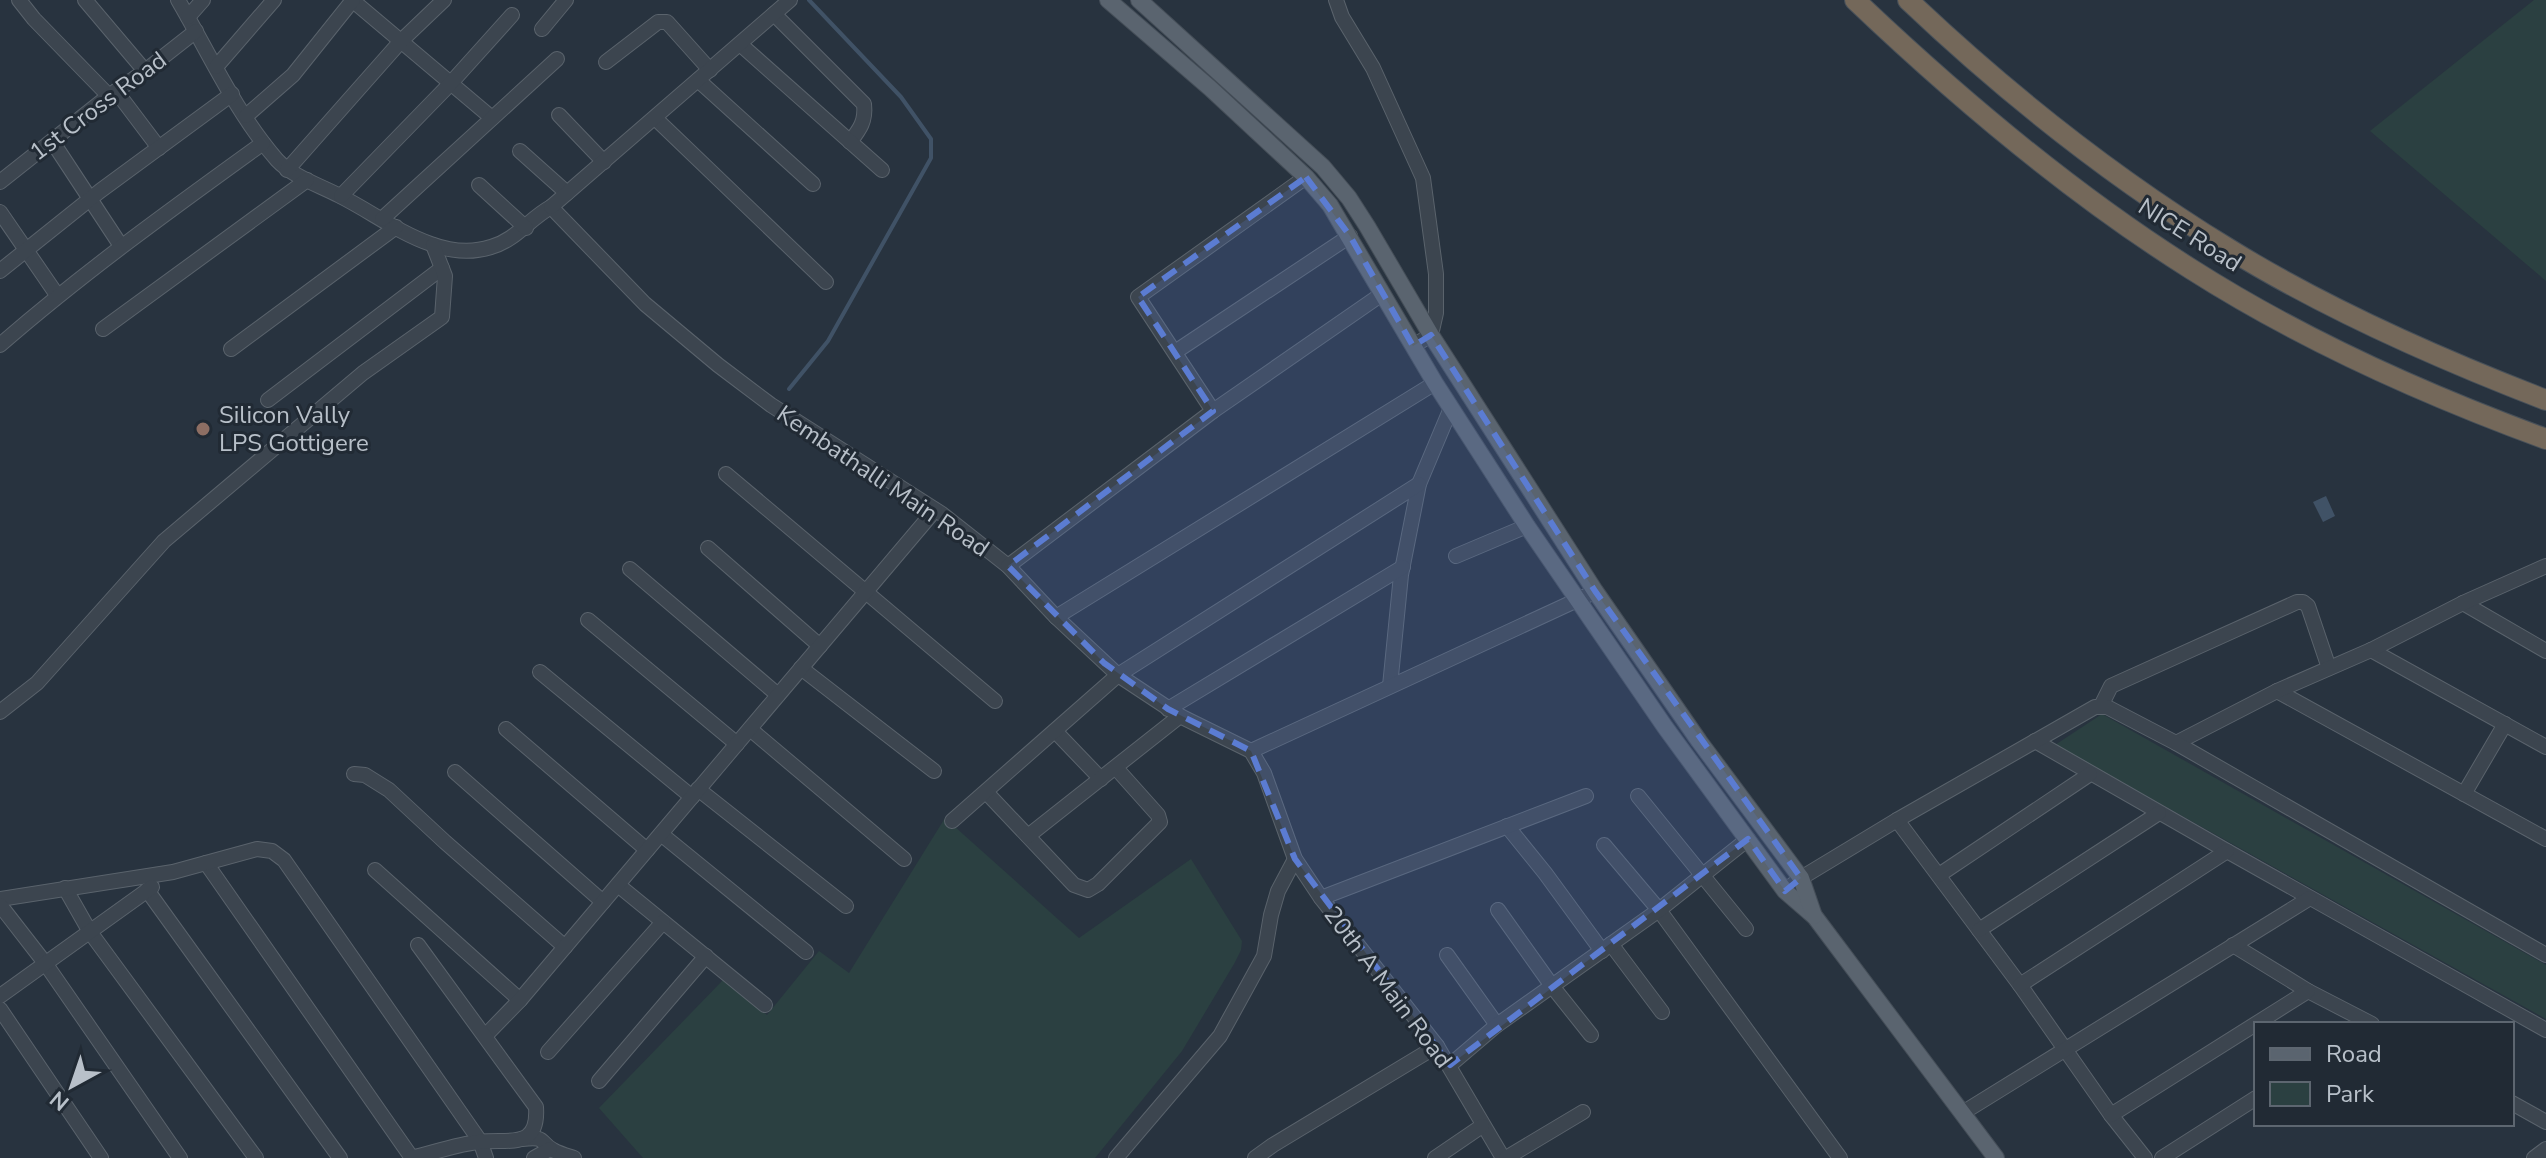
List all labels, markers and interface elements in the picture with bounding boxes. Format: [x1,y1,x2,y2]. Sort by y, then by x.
street label: 1st Cross Road [23,44,173,168]
street label: NICE Road [2132,191,2248,279]
street label: Kembathalli Main Road [770,398,996,564]
place label: Silicon Vally LPS Gottigere [219,399,369,459]
marker: Silicon Vally LPS Gottigere [194,420,212,438]
street label: 20th A Main Road [1317,899,1459,1075]
legend [2254,1022,2514,1126]
text: Road [2326,1038,2382,1070]
north arrow [32,1046,112,1126]
text: Park [2326,1078,2375,1110]
text: N [44,1084,76,1117]

